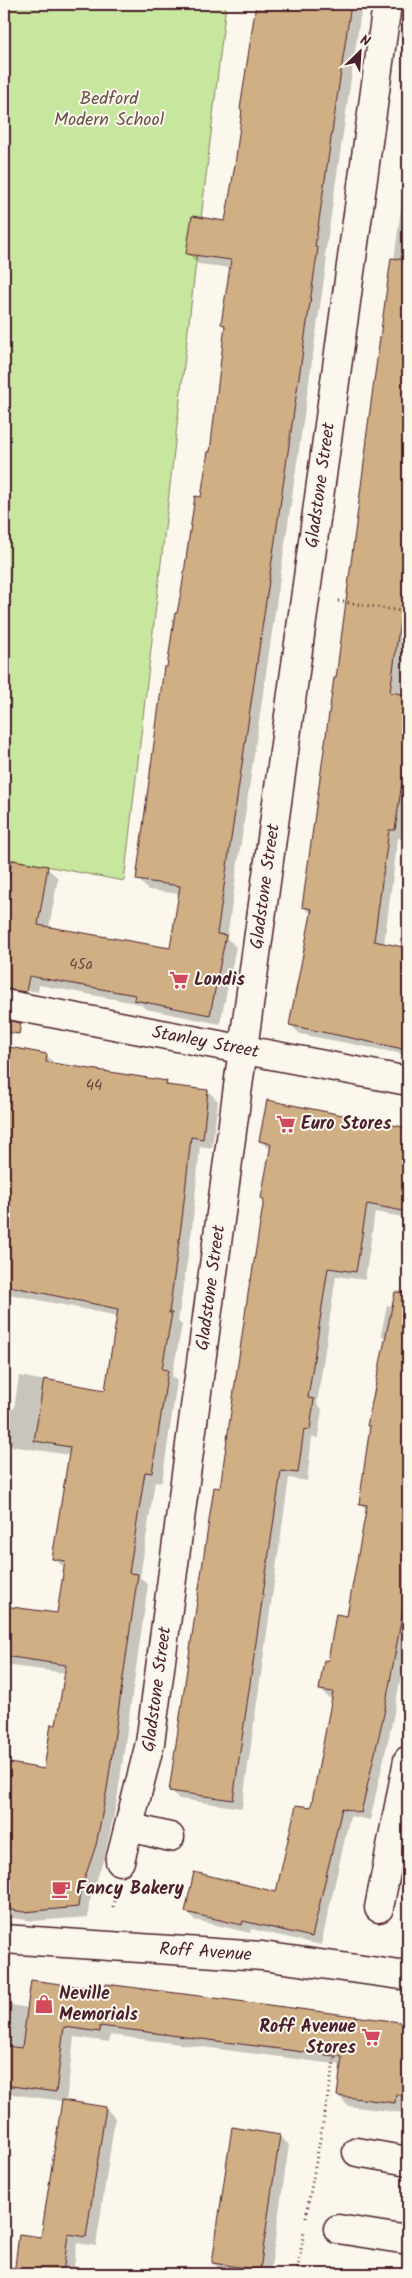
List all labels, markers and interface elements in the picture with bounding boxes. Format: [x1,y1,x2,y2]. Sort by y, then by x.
north arrow [334,28,384,78]
text: N [356,29,374,53]
park label: Bedford Modern School [54,85,165,135]
street label: Gladstone Street [298,420,344,550]
street label: Gladstone Street [242,821,289,951]
house number: 45a [69,953,93,977]
place label: Londis [194,966,245,995]
supermarket icon: Londis [168,969,190,991]
street label: Stanley Street [149,1018,262,1067]
house number: 44 [86,1074,102,1098]
place label: Euro Stores [301,1110,392,1139]
supermarket icon: Euro Stores [275,1113,297,1135]
street label: Gladstone Street [188,1222,234,1352]
street label: Gladstone Street [134,1624,180,1755]
place label: Fancy Bakery [76,1875,185,1904]
cafe icon: Fancy Bakery [50,1878,72,1900]
street label: Roff Avenue [158,1935,253,1970]
place label: Neville Memorials [59,1980,139,2030]
shop icon: Neville Memorials [33,1993,55,2015]
place label: Roff Avenue Stores [259,2013,357,2063]
supermarket icon: Roff Avenue Stores [360,2026,382,2048]

